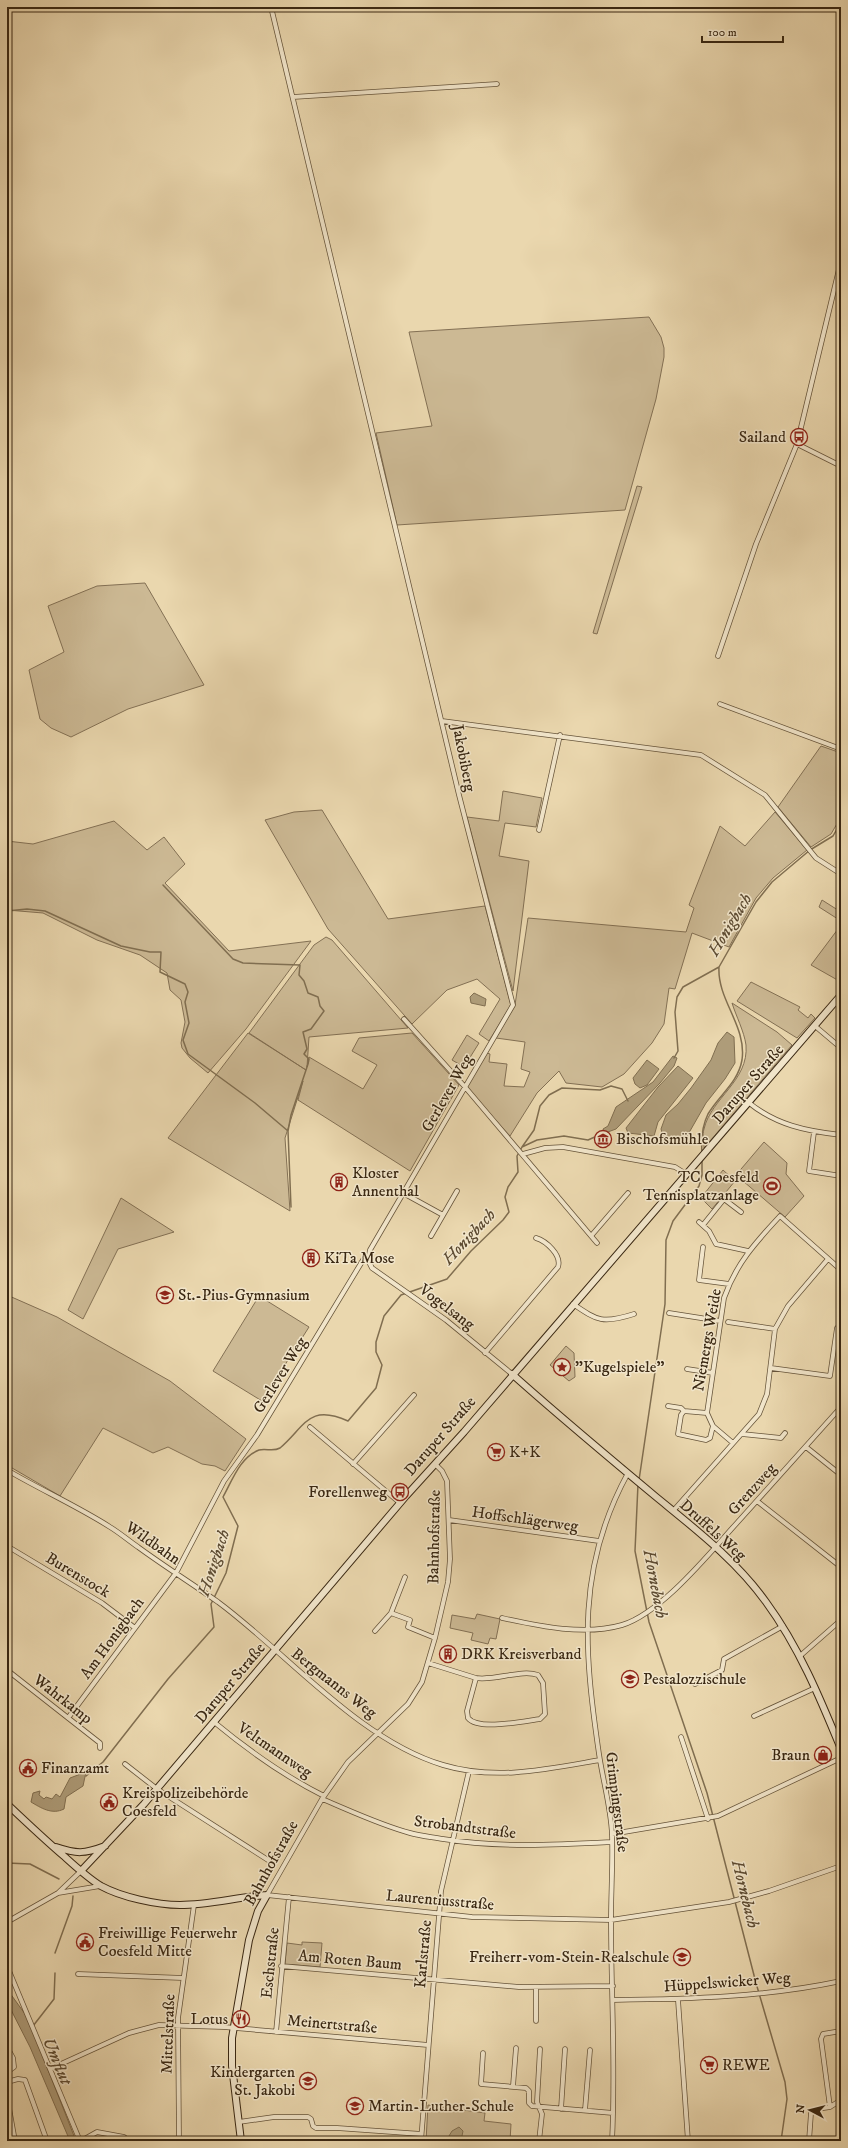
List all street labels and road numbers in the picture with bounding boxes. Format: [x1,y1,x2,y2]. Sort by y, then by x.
street label: Jakobiberg [447,721,480,793]
street label: Daruper Straße [708,1040,788,1128]
street label: Gerlever Weg [417,1050,477,1135]
street label: Vogelsang [414,1279,479,1335]
street label: Niemergs Weide [688,1287,726,1393]
street label: Gerlever Weg [249,1333,311,1417]
street label: Daruper Straße [400,1392,480,1480]
street label: Grenzweg [723,1458,781,1519]
street label: Bahnhofstraße [423,1489,445,1584]
street label: Druffels Weg [675,1495,751,1565]
street label: Hoffschlägerweg [470,1502,580,1536]
street label: Wildbahn [121,1516,185,1570]
street label: Burenstock [42,1548,114,1602]
street label: Am Honigbach [76,1593,149,1683]
street label: Daruper Straße [191,1638,270,1727]
street label: Bergmanns Weg [287,1643,381,1723]
street label: Wahrkamp [29,1669,97,1728]
street label: Veltmannweg [233,1717,316,1782]
street label: Grimpingstraße [601,1751,633,1854]
street label: Strobandtstraße [413,1811,517,1843]
street label: Bahnhofstraße [239,1817,303,1909]
street label: Laurentiusstraße [385,1885,495,1915]
street label: Karlstraße [410,1919,436,1989]
street label: Eschstraße [256,1926,284,2000]
street label: Am Roten Baum [297,1945,403,1975]
street label: Hüppelswicker Weg [663,1968,791,1996]
street label: Mittelstraße [157,1993,179,2074]
street label: Meinertstraße [286,2010,378,2038]

